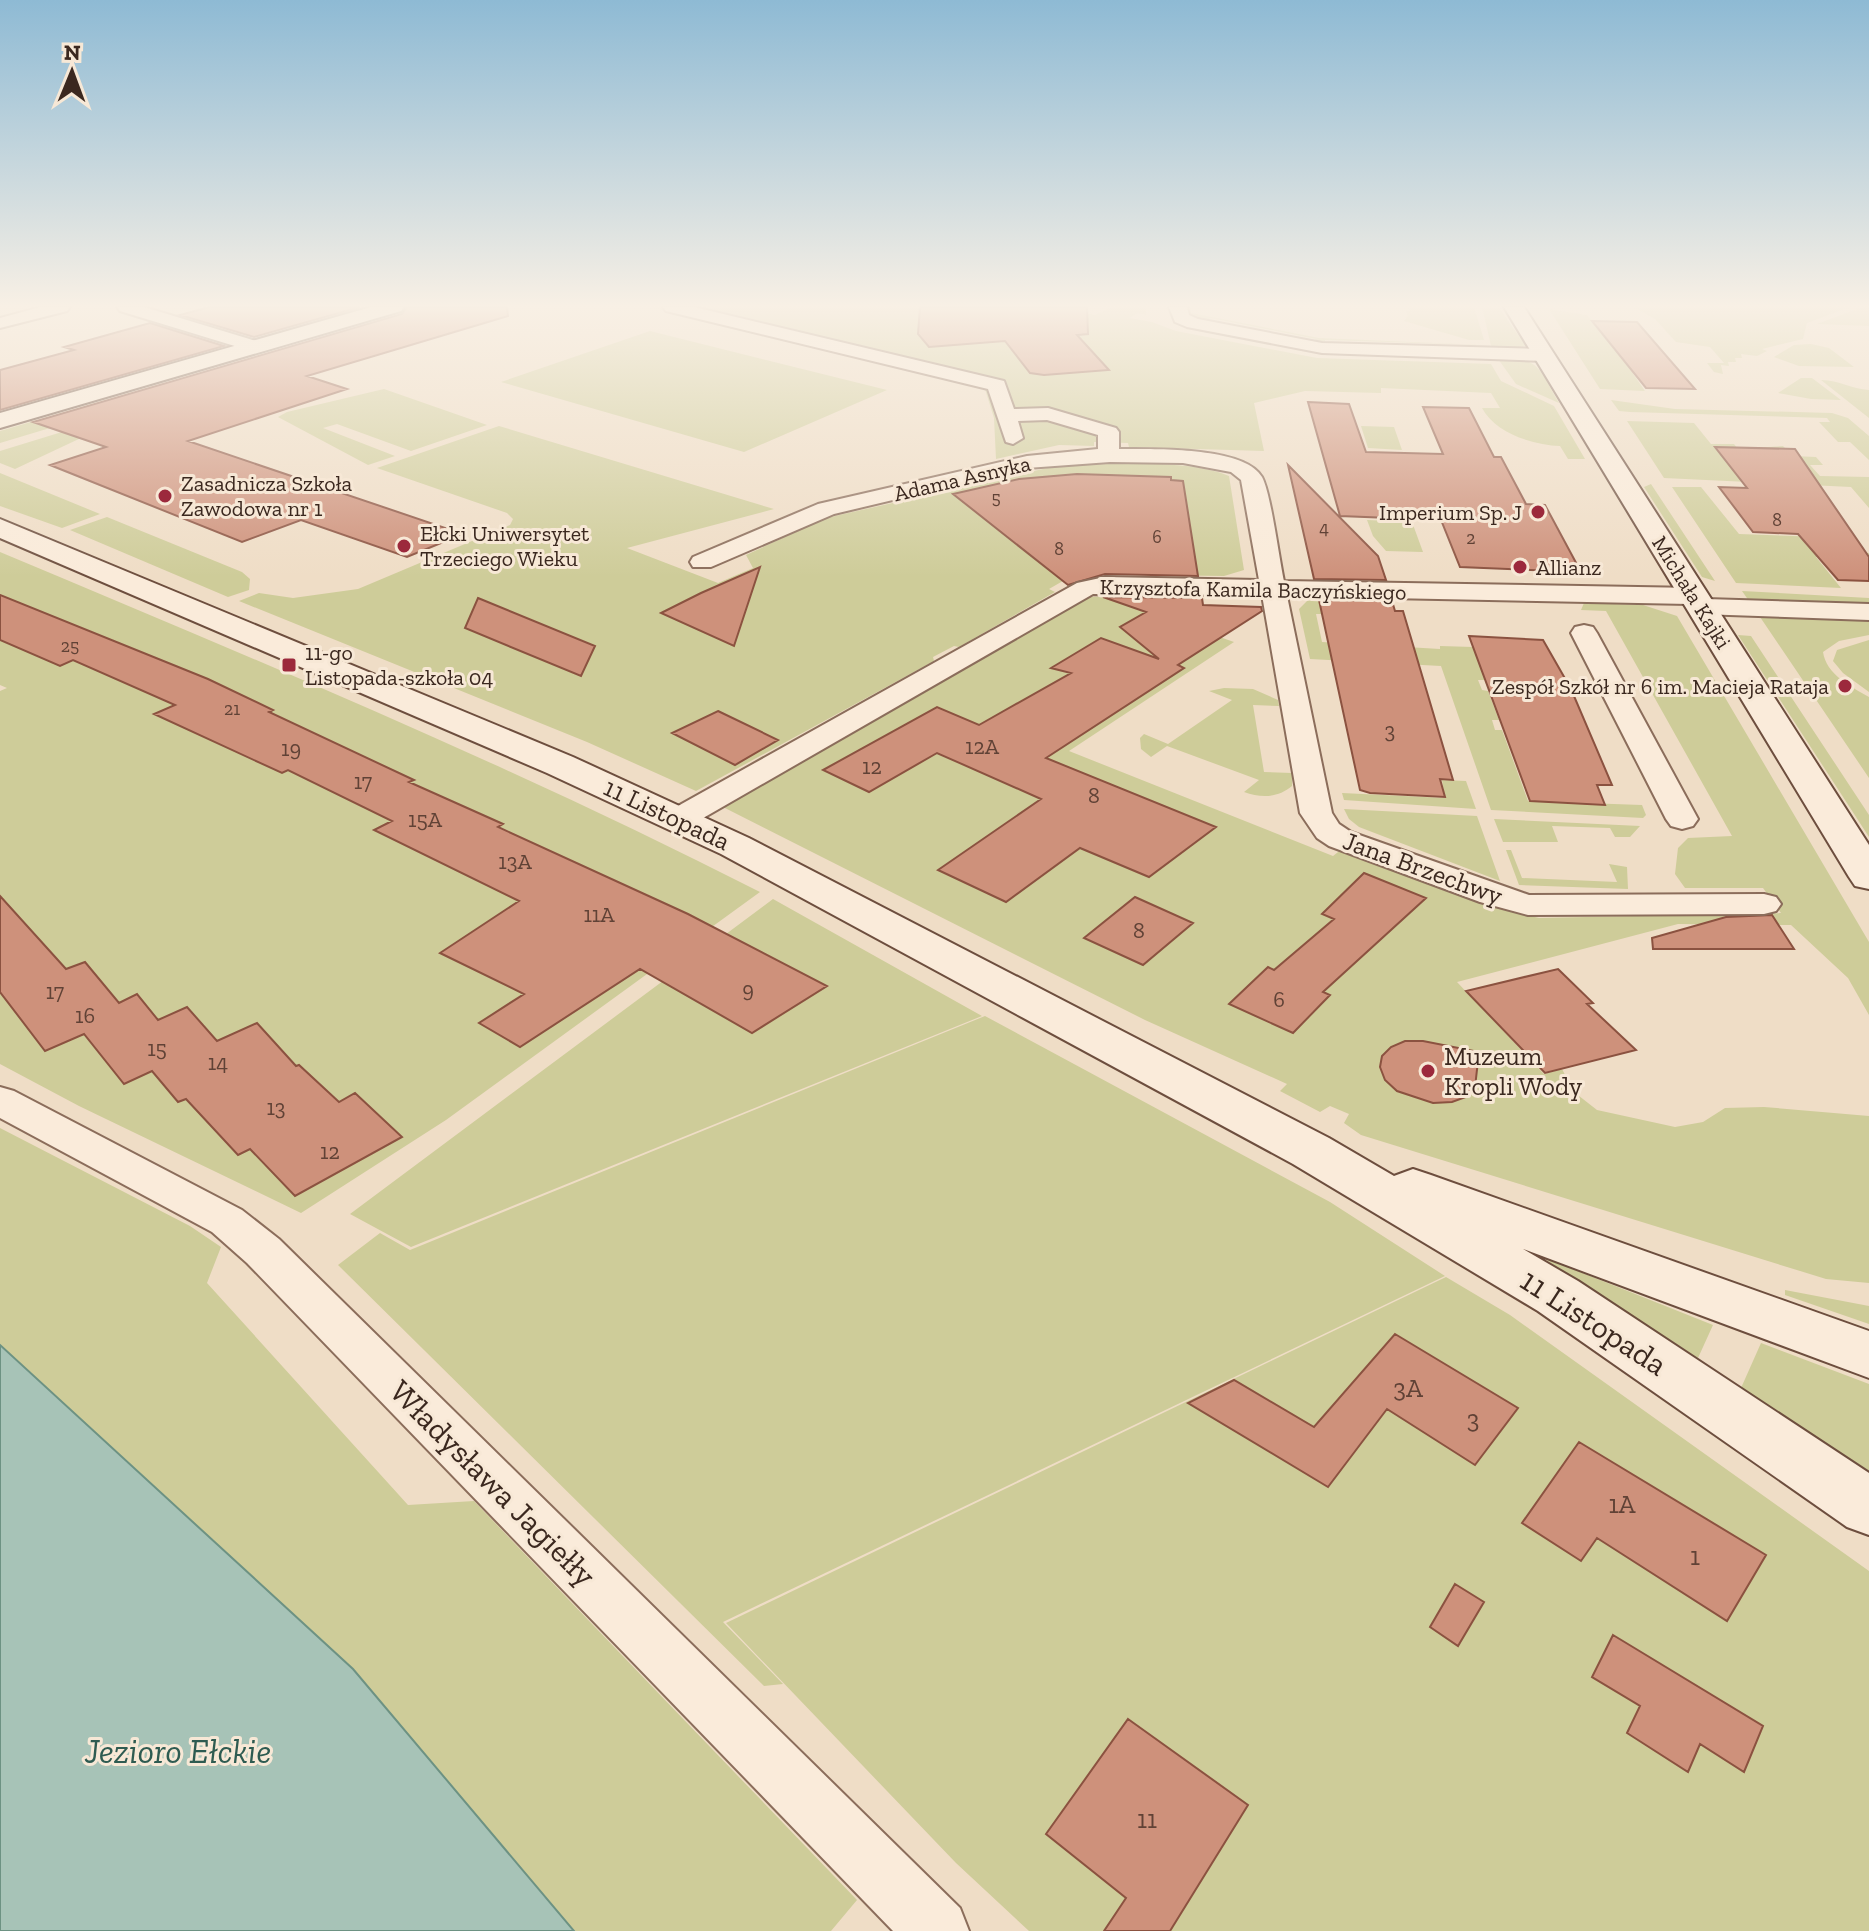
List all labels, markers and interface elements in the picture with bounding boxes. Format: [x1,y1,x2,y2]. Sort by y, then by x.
north arrow [32,32,112,112]
text: N [64,39,81,66]
street label: Adama Asnyka [891,450,1034,507]
place label: Zasadnicza Szkoła Zawodowa nr 1 [181,470,353,522]
marker: Zasadnicza Szkoła Zawodowa nr 1 [156,487,174,505]
house number: 5 [991,487,1001,509]
place label: Imperium Sp. J [1379,499,1522,526]
marker: Imperium Sp. J [1529,503,1547,521]
house number: 8 [1772,509,1782,531]
house number: 4 [1319,517,1329,539]
place label: Ełcki Uniwersytet Trzeciego Wieku [420,520,590,572]
house number: 6 [1152,526,1162,548]
house number: 2 [1466,527,1476,549]
street label: Michała Kajki [1646,531,1737,654]
marker: Ełcki Uniwersytet Trzeciego Wieku [395,537,413,555]
house number: 8 [1054,538,1064,560]
place label: Allianz [1536,554,1602,581]
marker: Allianz [1511,558,1529,576]
street label: Krzysztofa Kamila Baczyńskiego [1099,573,1407,606]
house number: 25 [61,635,79,657]
place label: 11-go Listopada-szkoła 04 [305,639,494,691]
marker: 11-go Listopada-szkoła 04 [280,656,298,674]
place label: Zespół Szkół nr 6 im. Macieja Rataja [1492,673,1829,700]
marker: Zespół Szkół nr 6 im. Macieja Rataja [1836,677,1854,695]
house number: 21 [224,698,240,720]
house number: 3 [1385,717,1395,744]
house number: 12A [965,733,1000,760]
house number: 19 [281,735,301,762]
house number: 12 [862,753,882,780]
house number: 17 [354,768,373,795]
street label: 11 Listopada [599,771,736,857]
house number: 8 [1088,782,1100,809]
house number: 15A [408,806,443,833]
street label: Jana Brzechwy [1339,824,1508,912]
house number: 13A [498,848,532,875]
house number: 11A [583,901,615,928]
house number: 8 [1133,917,1145,944]
house number: 9 [742,976,754,1003]
house number: 17 [46,978,65,1005]
house number: 6 [1273,986,1285,1013]
house number: 16 [75,1002,95,1029]
house number: 15 [147,1035,167,1062]
place label: Muzeum Kropli Wody [1444,1040,1583,1102]
house number: 14 [208,1049,228,1076]
marker: Muzeum Kropli Wody [1419,1062,1437,1080]
house number: 13 [266,1094,286,1121]
house number: 12 [320,1138,340,1165]
street label: 11 Listopada [1514,1261,1674,1383]
street label: Władysława Jagiełły [382,1372,604,1594]
house number: 3A [1393,1372,1424,1404]
house number: 3 [1467,1403,1479,1435]
house number: 1A [1609,1488,1637,1520]
house number: 1 [1690,1540,1700,1572]
water label: Jezioro Ełckie [84,1731,271,1772]
house number: 11 [1137,1803,1157,1835]

